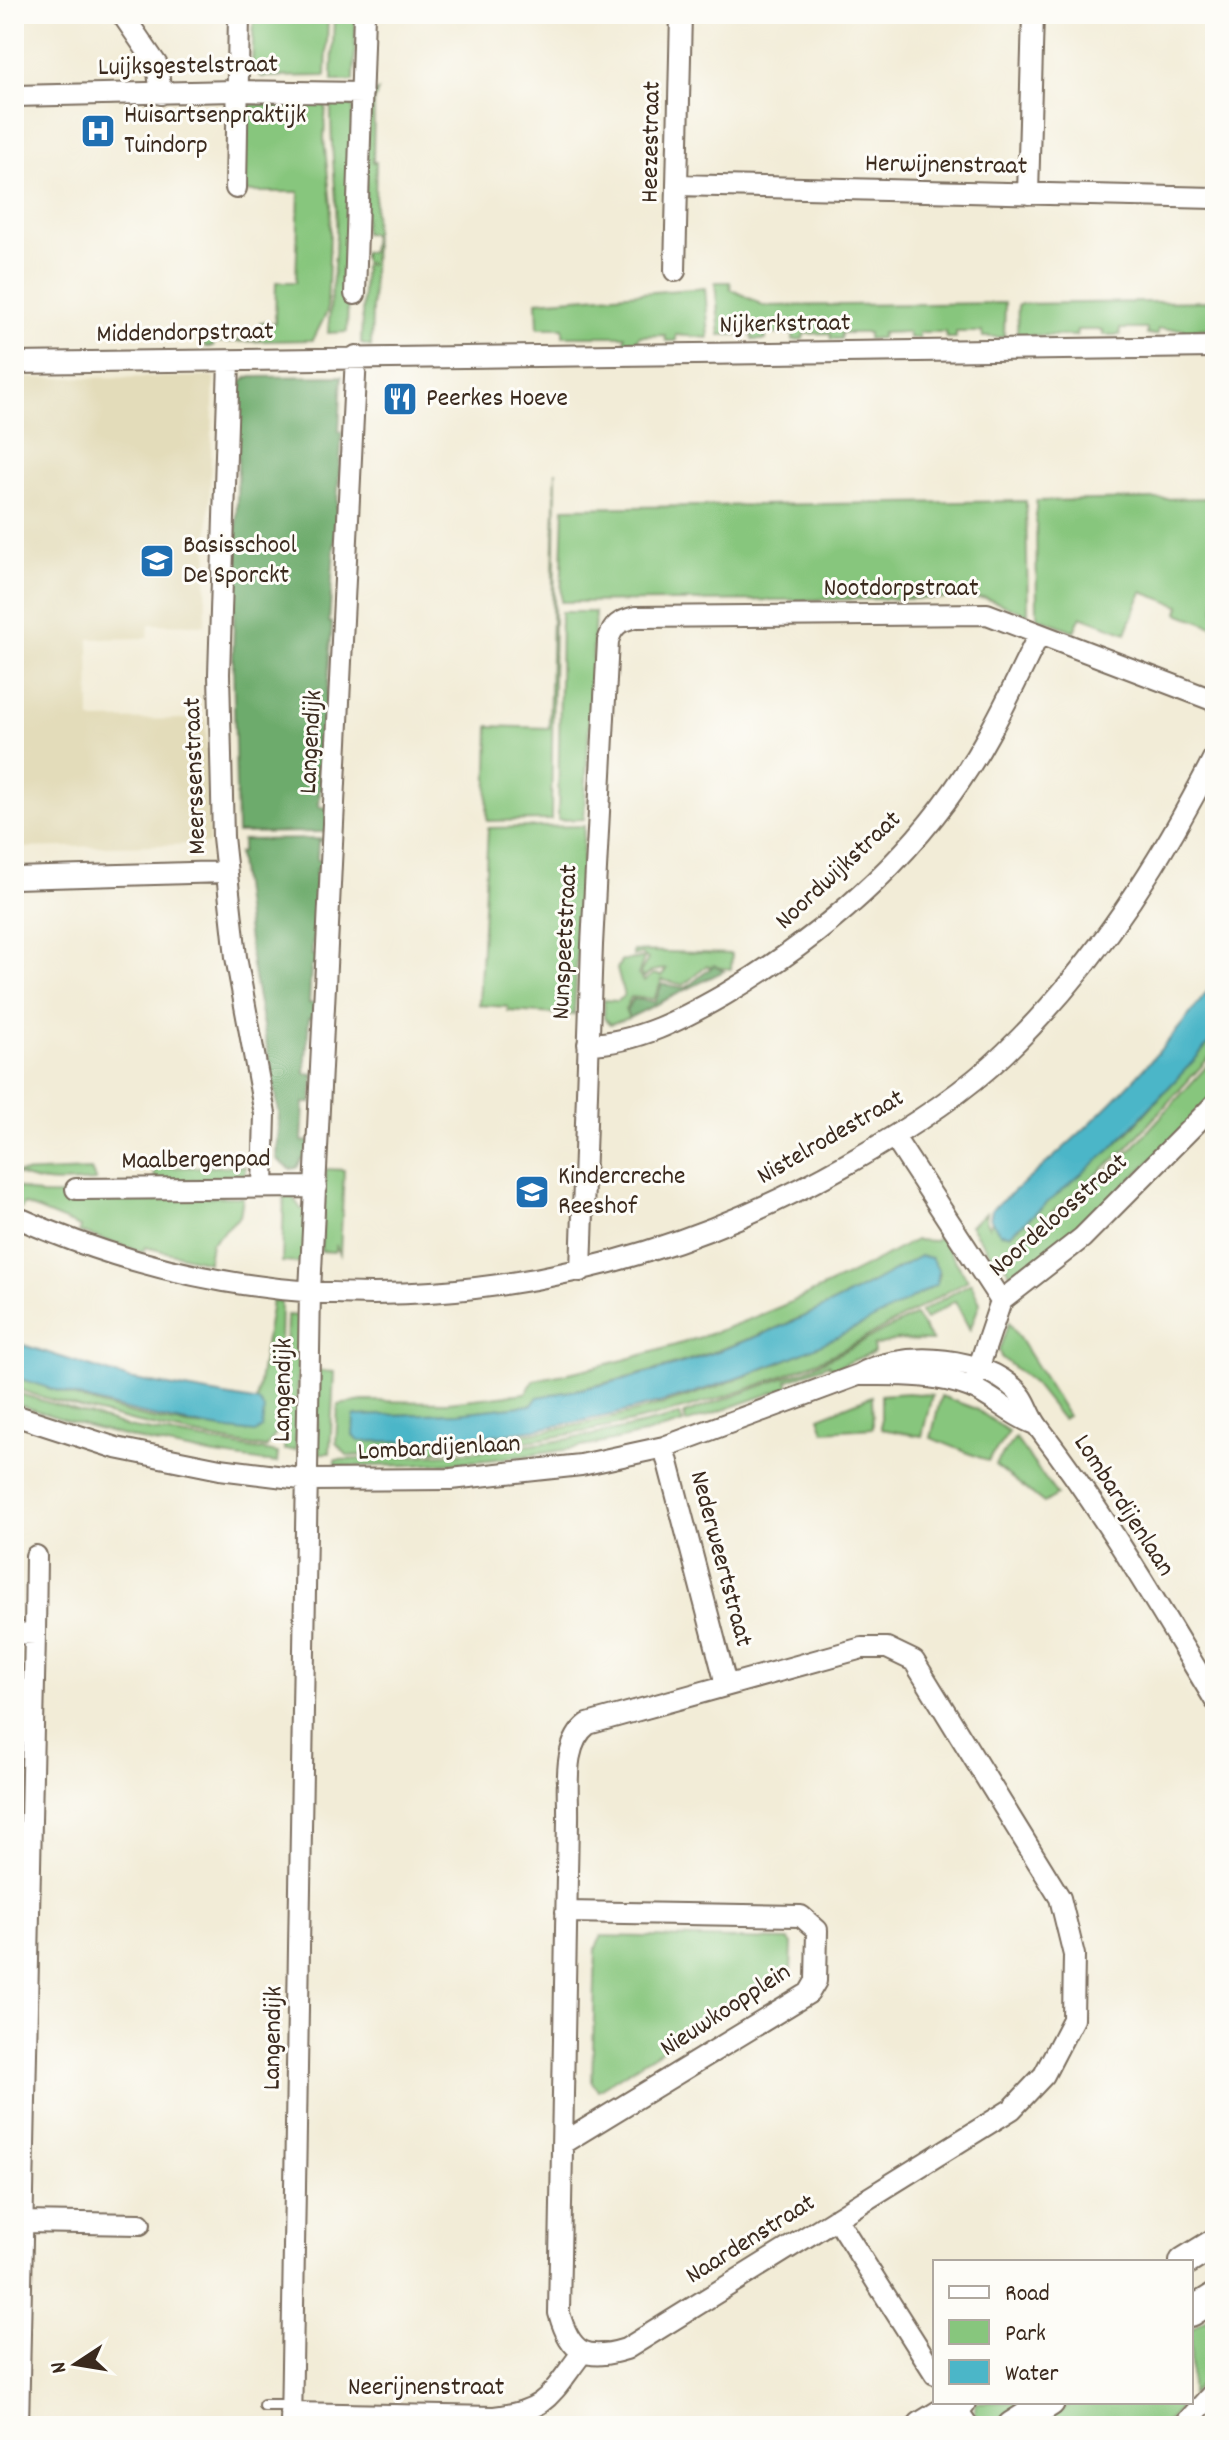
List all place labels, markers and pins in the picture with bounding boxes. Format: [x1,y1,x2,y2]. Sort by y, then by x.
place label: Huisartsenpraktijk Tuindorp [124,98,306,165]
hospital icon: Huisartsenpraktijk Tuindorp [79,112,117,150]
restaurant icon: Peerkes Hoeve [381,380,419,418]
place label: Peerkes Hoeve [426,381,568,418]
place label: Basisschool De Sporckt [183,528,297,595]
school or university icon: Basisschool De Sporckt [138,542,176,580]
place label: Kindercreche Reeshof [558,1159,685,1226]
school or university icon: Kindercreche Reeshof [513,1173,551,1211]

